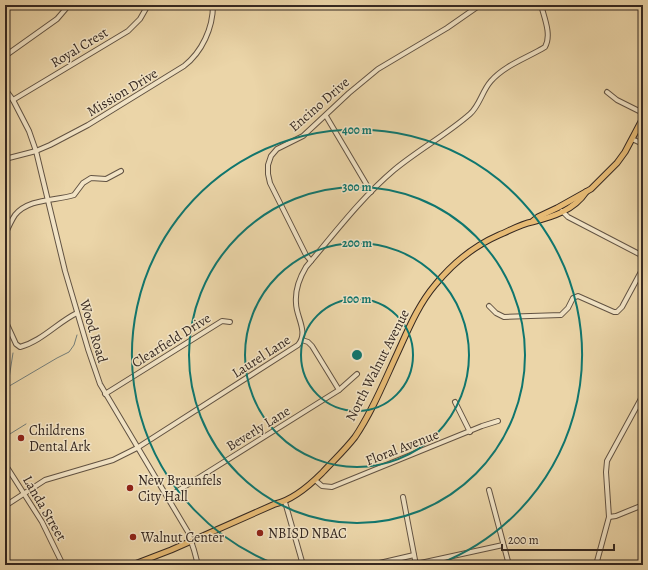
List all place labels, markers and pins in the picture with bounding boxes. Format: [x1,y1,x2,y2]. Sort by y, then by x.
centre of rings [350,348,364,362]
place label: Childrens Dental Ark [29,421,90,456]
marker: Childrens Dental Ark [16,433,26,443]
place label: New Braunfels City Hall [138,471,222,506]
marker: New Braunfels City Hall [125,483,135,493]
place label: NBISD NBAC [268,524,347,543]
place label: Walnut Center [140,528,225,547]
marker: NBISD NBAC [255,528,265,538]
marker: Walnut Center [128,532,138,542]

